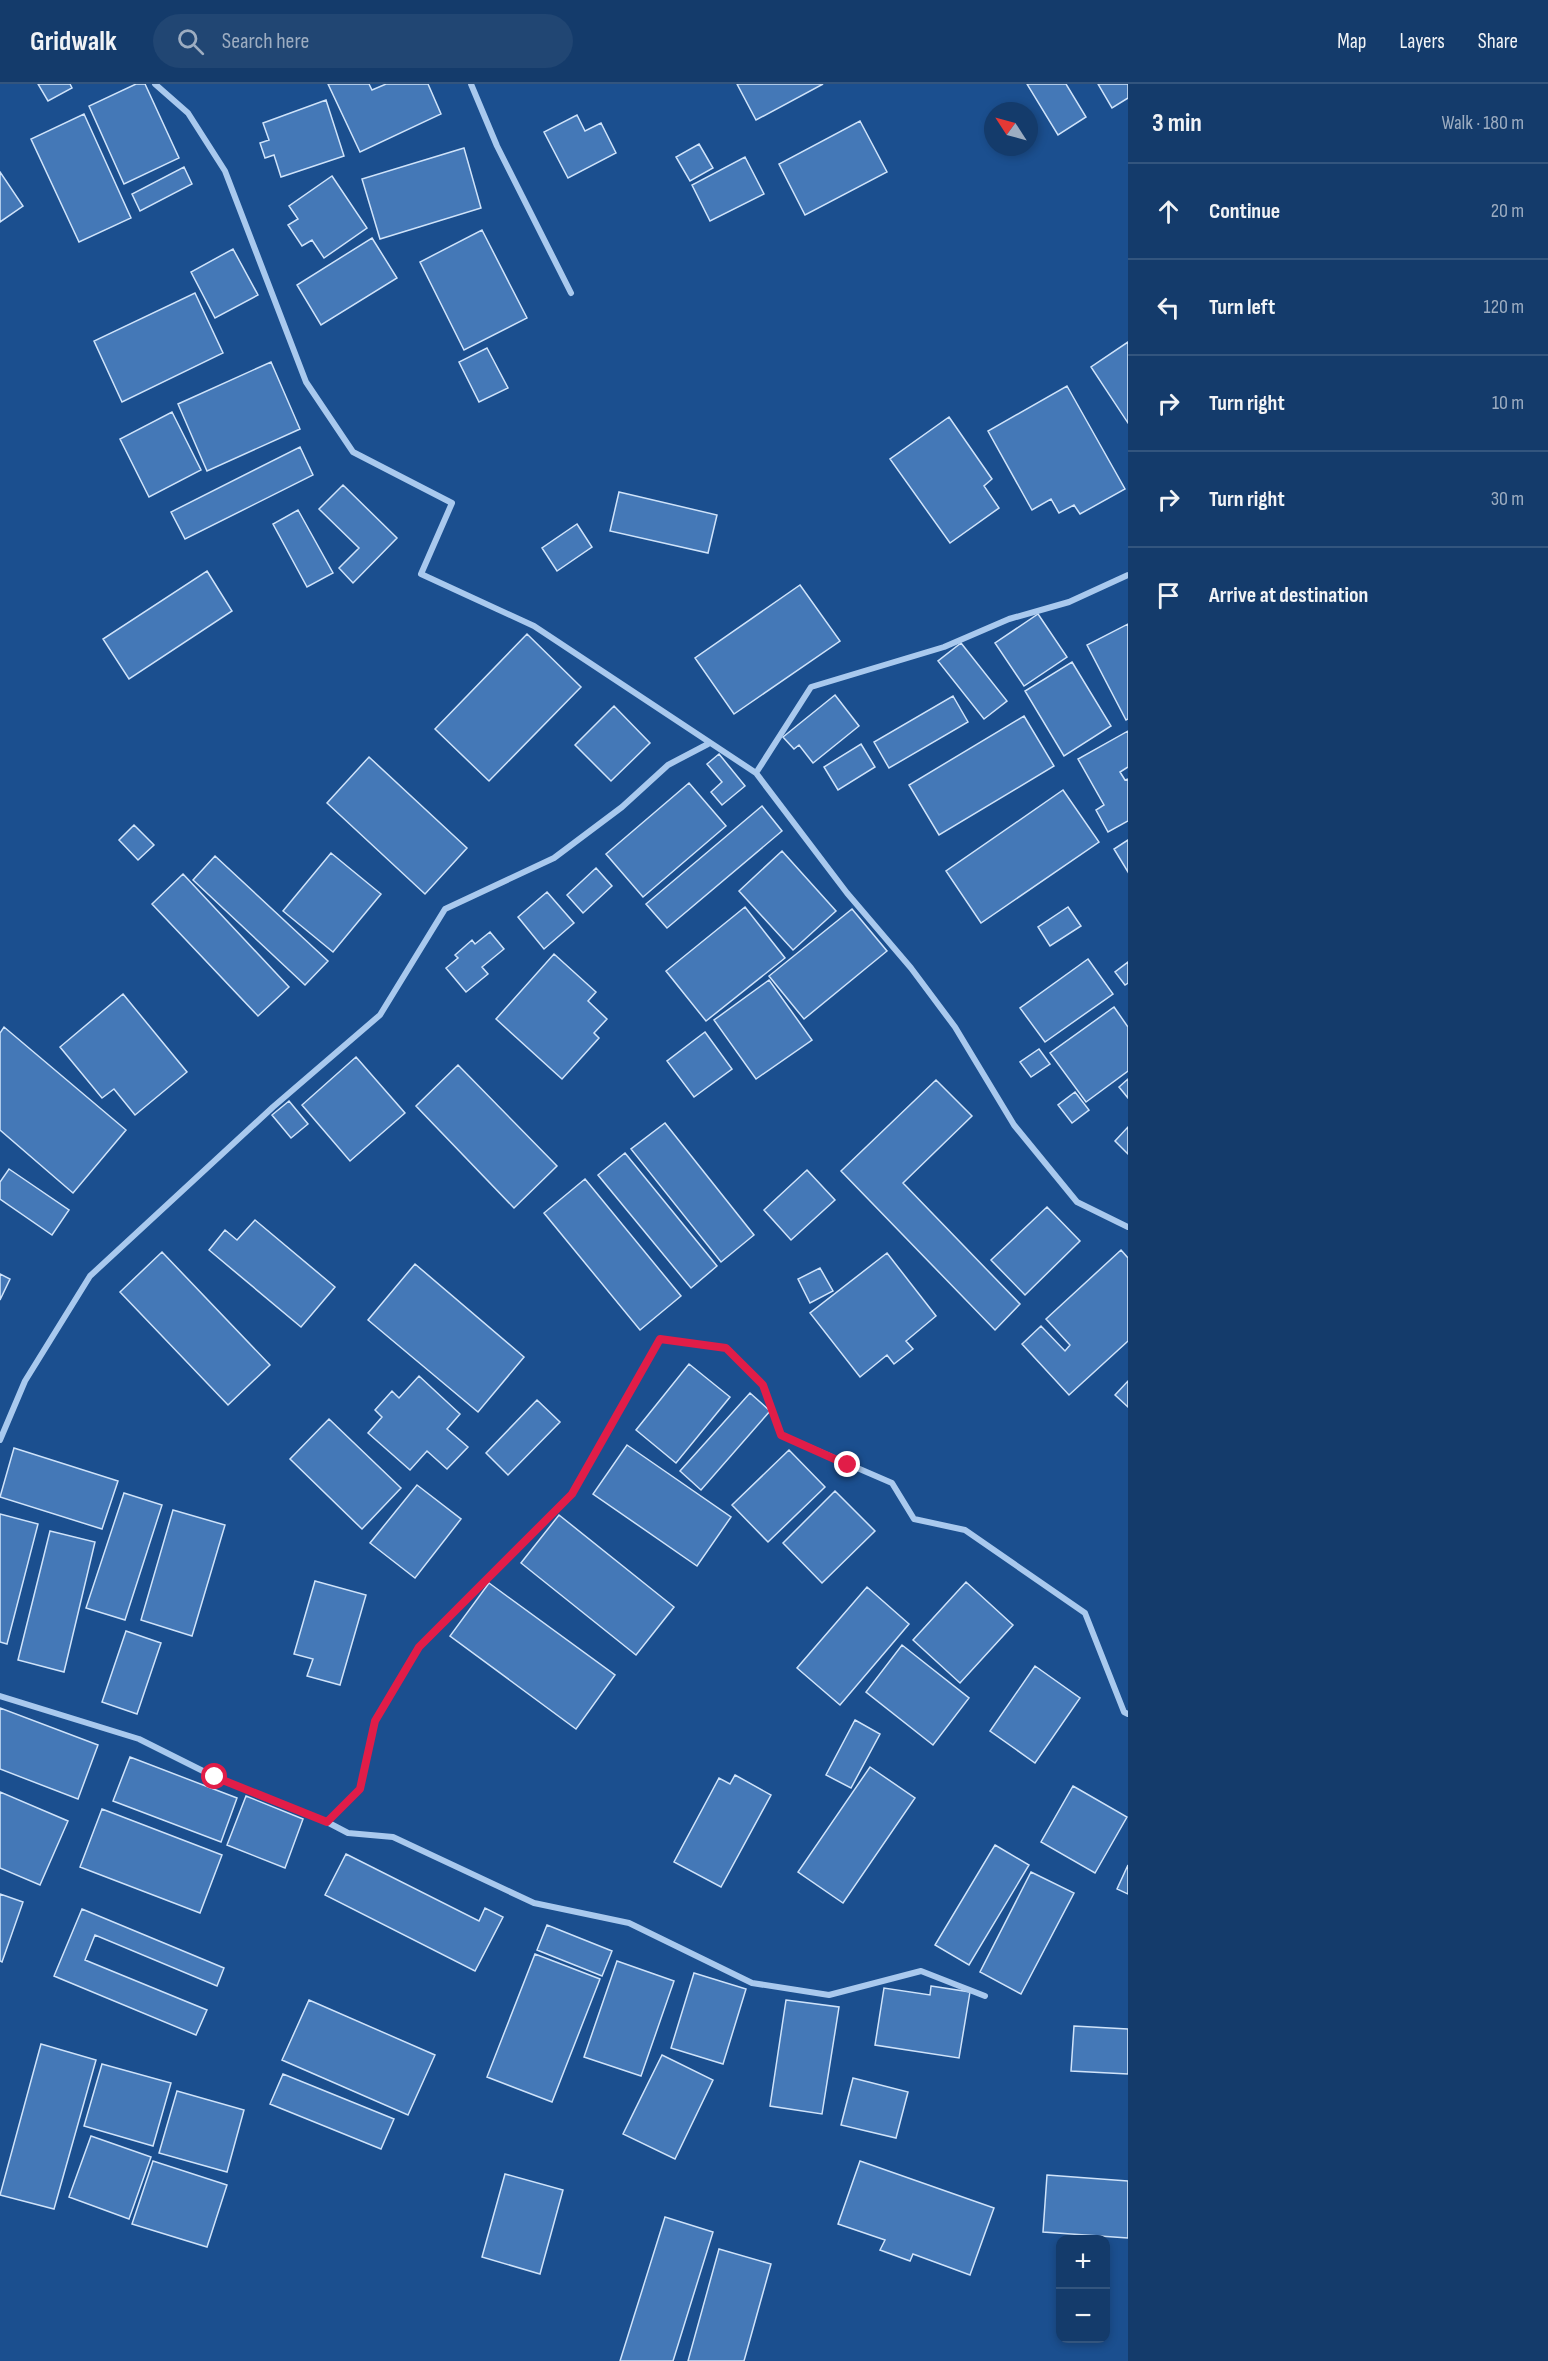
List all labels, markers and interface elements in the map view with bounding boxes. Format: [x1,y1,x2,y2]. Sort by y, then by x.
search box [153,14,573,68]
text: Gridwalk [30,25,117,58]
icon: search [174,25,207,58]
text: Search here [222,28,309,55]
text: Map [1337,29,1366,54]
text: Layers [1399,29,1445,54]
text: Share [1478,29,1518,54]
north arrow [984,102,1038,156]
text: 3 min [1152,108,1202,139]
text: Walk · 180 m [1441,111,1524,135]
icon: ahead [1152,195,1185,228]
text: Continue [1209,198,1280,225]
text: 20 m [1491,199,1524,223]
icon: left [1152,291,1185,324]
text: Turn left [1209,294,1275,321]
text: 120 m [1484,295,1524,319]
icon: right [1152,387,1185,420]
text: Turn right [1209,390,1285,417]
text: 10 m [1492,391,1524,415]
icon: right [1152,483,1185,516]
text: Turn right [1209,486,1285,513]
text: 30 m [1491,487,1524,511]
icon: arrive [1152,579,1185,612]
text: Arrive at destination [1209,582,1368,609]
route end [834,1451,860,1477]
route start [201,1763,227,1789]
map controls [1056,2235,1110,2343]
button: + [1056,2235,1110,2289]
button: − [1056,2289,1110,2343]

